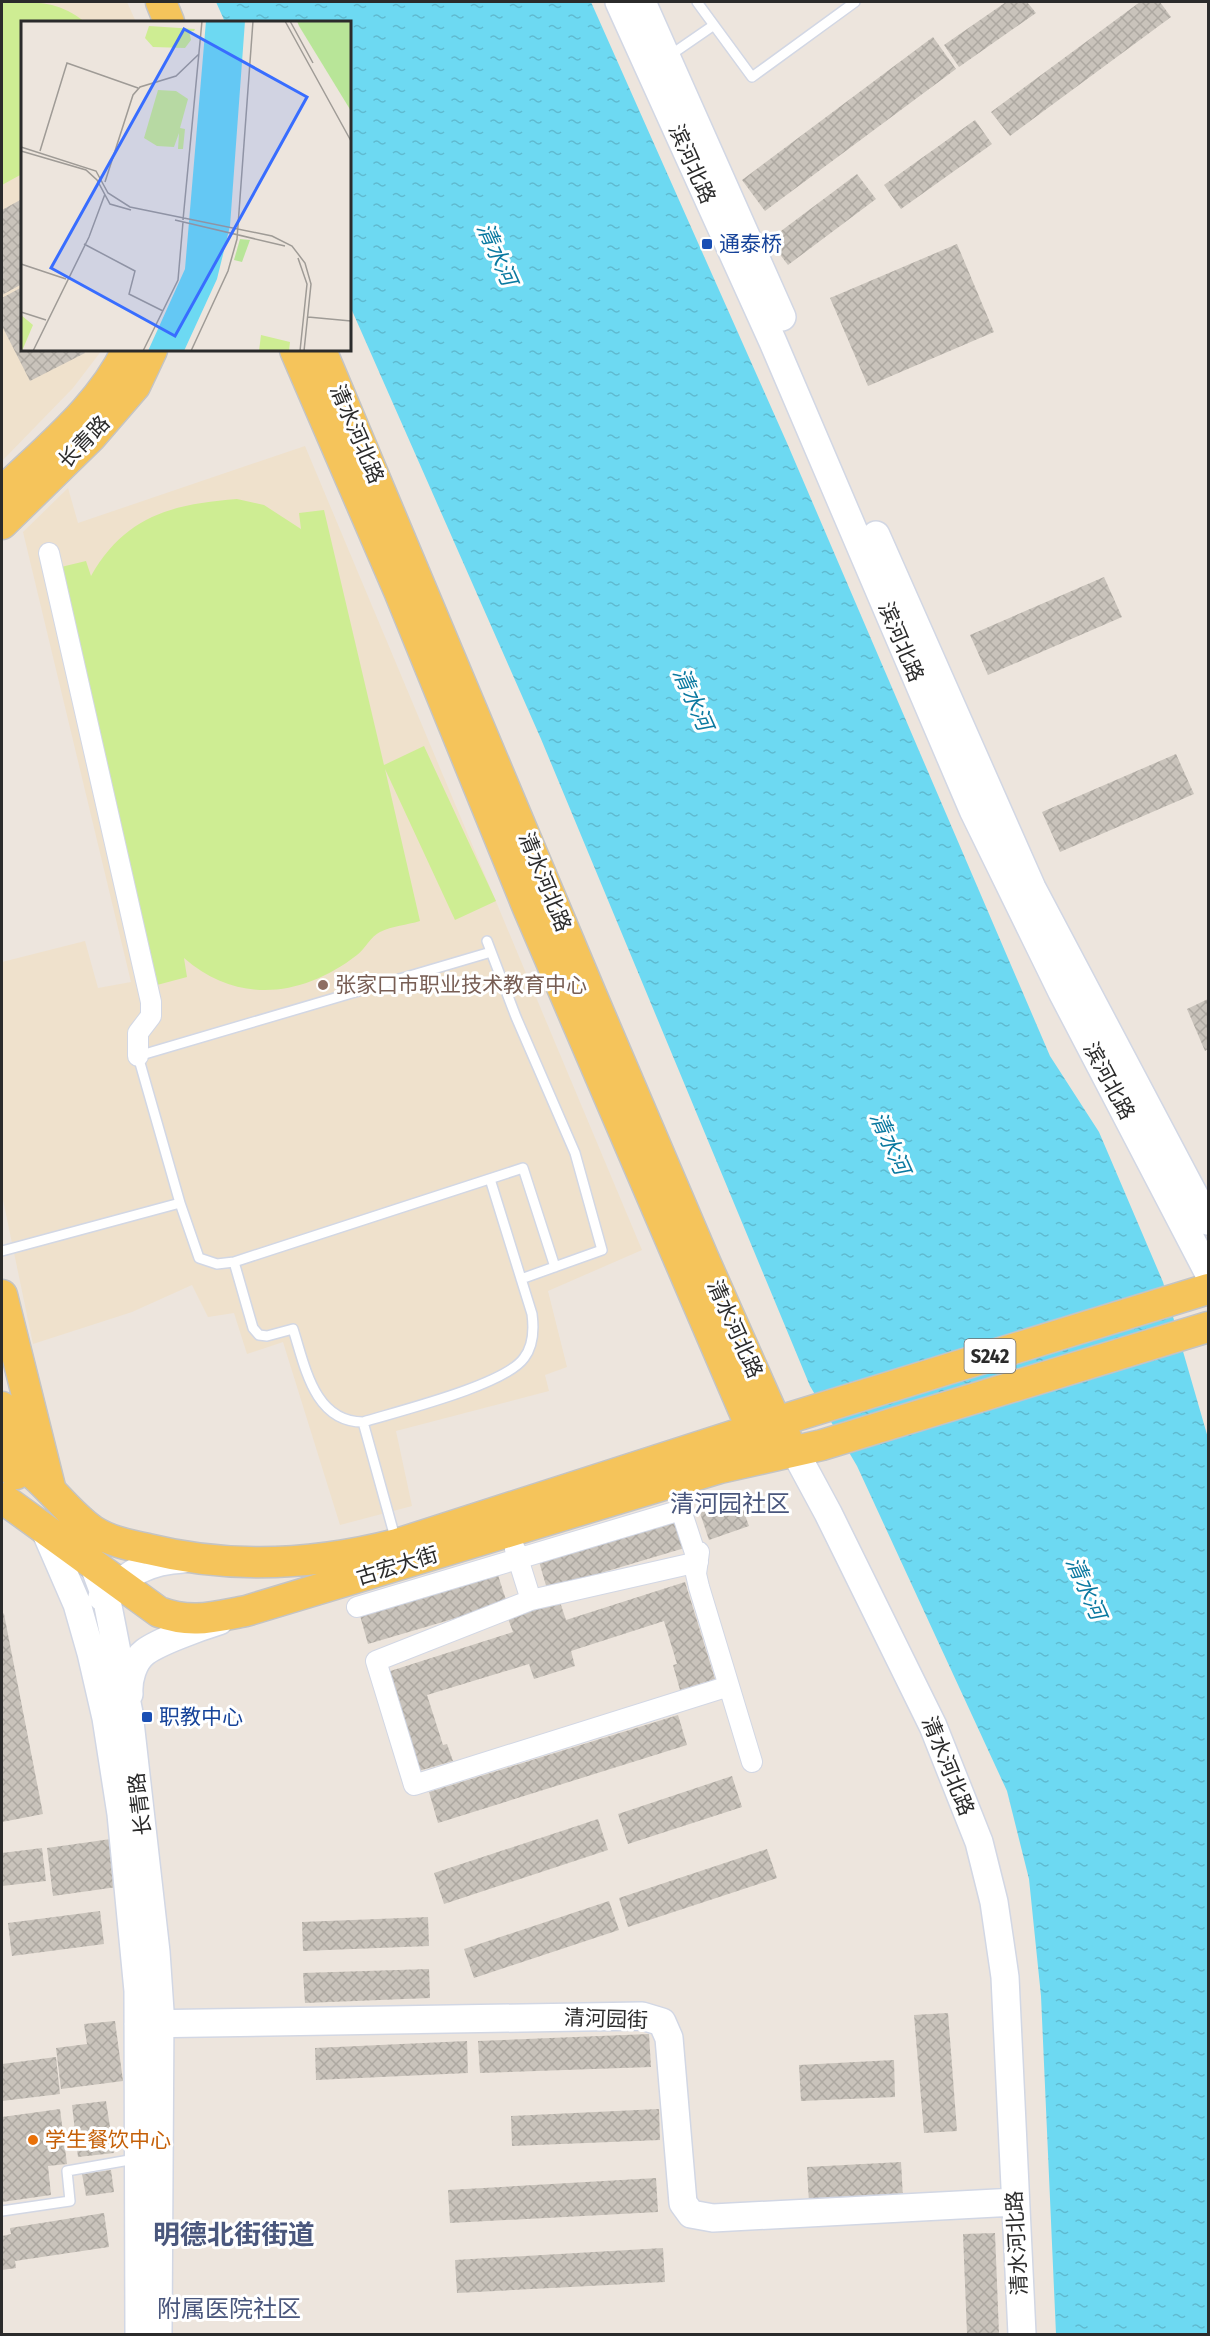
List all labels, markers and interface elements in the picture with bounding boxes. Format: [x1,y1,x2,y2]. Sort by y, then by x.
inset map [21,21,351,351]
street label: 滨河北路 [663,120,721,208]
water label: 清水河 [471,218,524,293]
place label: 通泰桥 [719,231,782,257]
marker: 通泰桥 [700,237,714,251]
street label: 清水河北路 [325,381,389,487]
street label: 长青路 [53,410,115,474]
street label: 滨河北路 [873,598,929,686]
water label: 清水河 [667,663,720,738]
street label: 清水河北路 [513,828,577,936]
place label: 张家口市职业技术教育中心 [335,972,587,998]
marker: 张家口市职业技术教育中心 [316,978,330,992]
street label: 滨河北路 [1078,1038,1140,1124]
water label: 清水河 [864,1107,917,1182]
street label: 清水河北路 [702,1276,768,1382]
road number: S242 [964,1339,1016,1373]
district label: 清河园社区 [670,1490,790,1518]
street label: 古宏大街 [353,1541,441,1591]
water label: 清水河 [1060,1552,1113,1627]
place label: 职教中心 [159,1704,243,1730]
marker: 职教中心 [140,1710,154,1724]
street label: 清水河北路 [916,1712,980,1820]
street label: 长青路 [123,1771,157,1837]
street label: 清河园街 [564,2005,648,2033]
place label: 学生餐饮中心 [45,2127,171,2153]
marker: 学生餐饮中心 [26,2133,40,2147]
street label: 清水河北路 [1001,2190,1033,2296]
district label: 明德北街街道 [153,2219,315,2251]
district label: 附属医院社区 [157,2295,301,2323]

